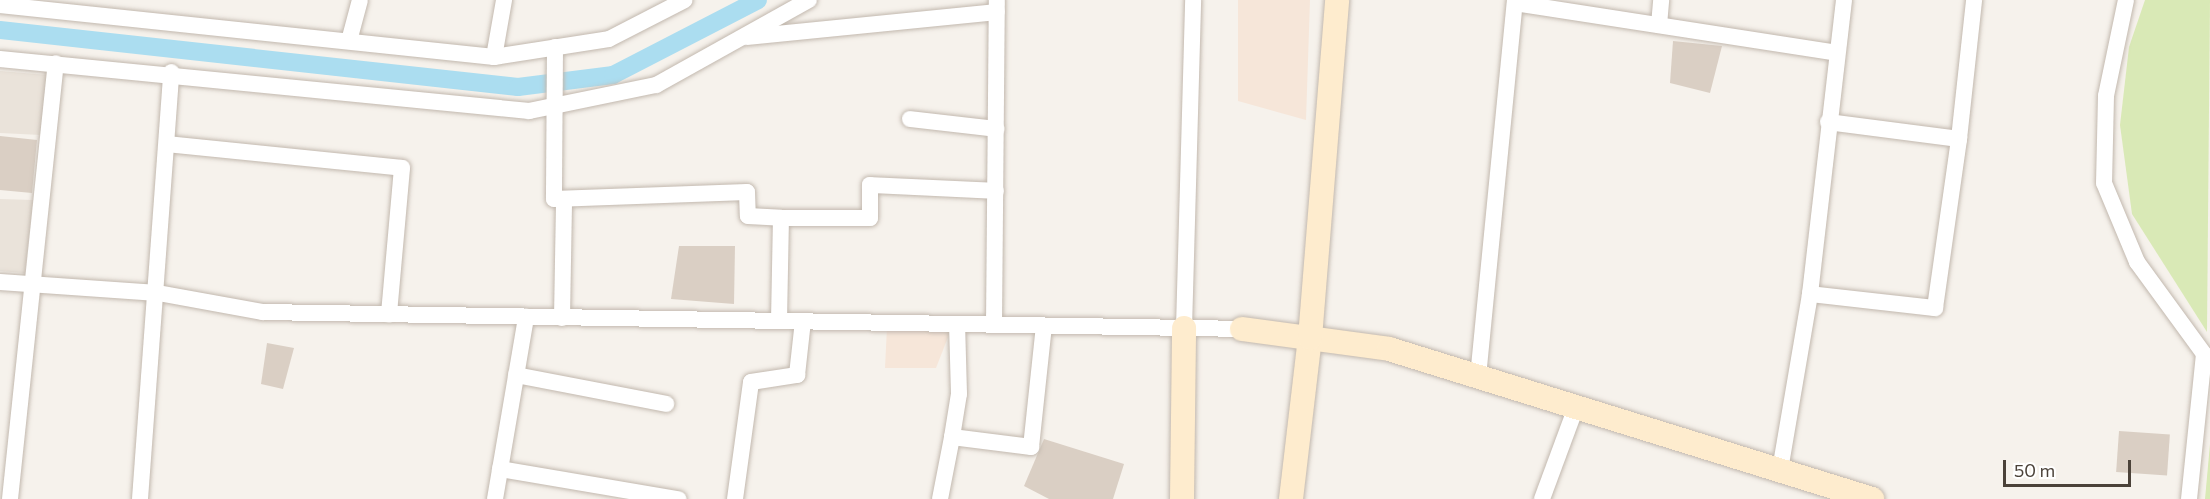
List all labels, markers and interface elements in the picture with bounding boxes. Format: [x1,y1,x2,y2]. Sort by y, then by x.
scale bar [2006,448,2134,486]
text: 50 m [2014,459,2055,481]

